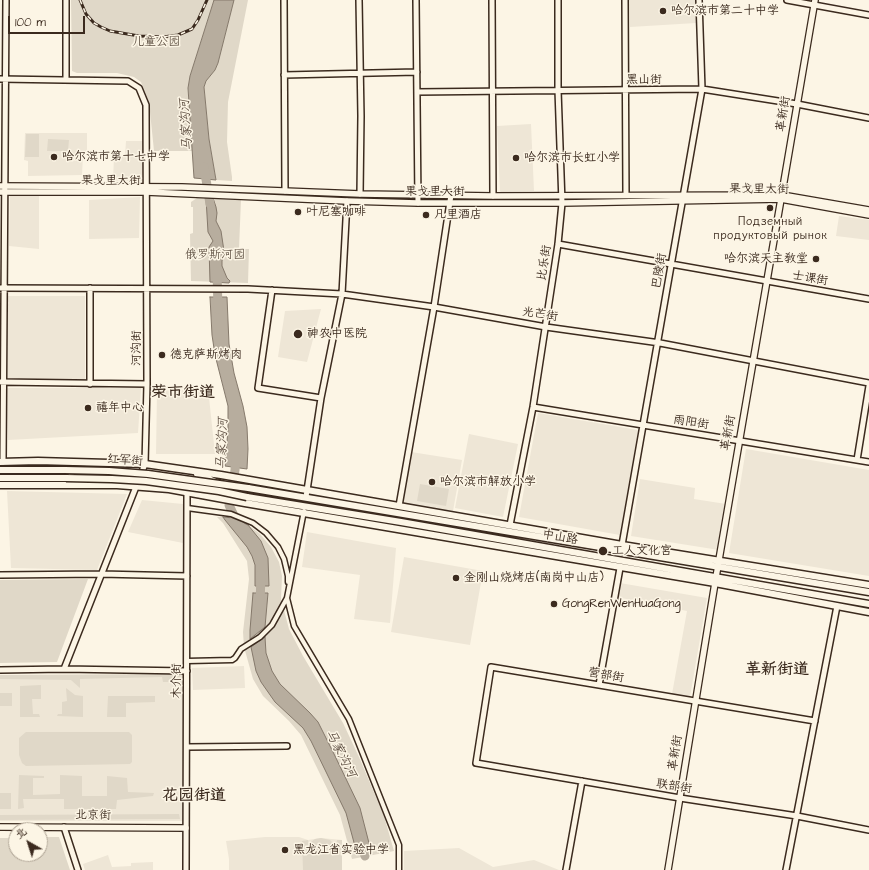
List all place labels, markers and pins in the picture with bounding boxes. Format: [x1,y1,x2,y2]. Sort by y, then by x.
place label: 哈尔滨市第二十中学 [671,4,779,18]
marker: 哈尔滨市第二十中学 [658,6,668,16]
place label: 哈尔滨市第十七中学 [62,150,170,164]
place label: 哈尔滨市长虹小学 [524,151,620,165]
marker: 哈尔滨市第十七中学 [49,152,59,162]
marker: 哈尔滨市长虹小学 [511,153,521,163]
marker: Подземный продуктовый рынок [765,203,775,213]
place label: 叶尼塞咖啡 [306,205,366,219]
marker: 叶尼塞咖啡 [293,207,303,217]
place label: 凡里酒店 [434,208,482,222]
marker: 凡里酒店 [421,210,431,220]
place label: Подземный продуктовый рынок [713,215,827,243]
place label: 哈尔滨天主教堂 [724,252,808,266]
marker: 哈尔滨天主教堂 [811,254,821,264]
place label: 神农中医院 [307,327,367,341]
marker: 神农中医院 [292,328,304,340]
place label: 德克萨斯烤肉 [170,348,242,362]
marker: 德克萨斯烤肉 [157,350,167,360]
place label: 禧年中心 [96,401,144,415]
marker: 禧年中心 [83,403,93,413]
place label: 哈尔滨市解放小学 [440,475,536,489]
marker: 哈尔滨市解放小学 [427,477,437,487]
place label: 工人文化宫 [612,544,672,558]
marker: 工人文化宫 [597,545,609,557]
place label: 金刚山烧烤店(南岗中山店) [464,571,604,585]
marker: 金刚山烧烤店(南岗中山店) [451,573,461,583]
place label: GongRenWenHuaGong [562,597,681,611]
marker: GongRenWenHuaGong [549,599,559,609]
place label: 黑龙江省实验中学 [293,843,389,857]
marker: 黑龙江省实验中学 [280,845,290,855]

